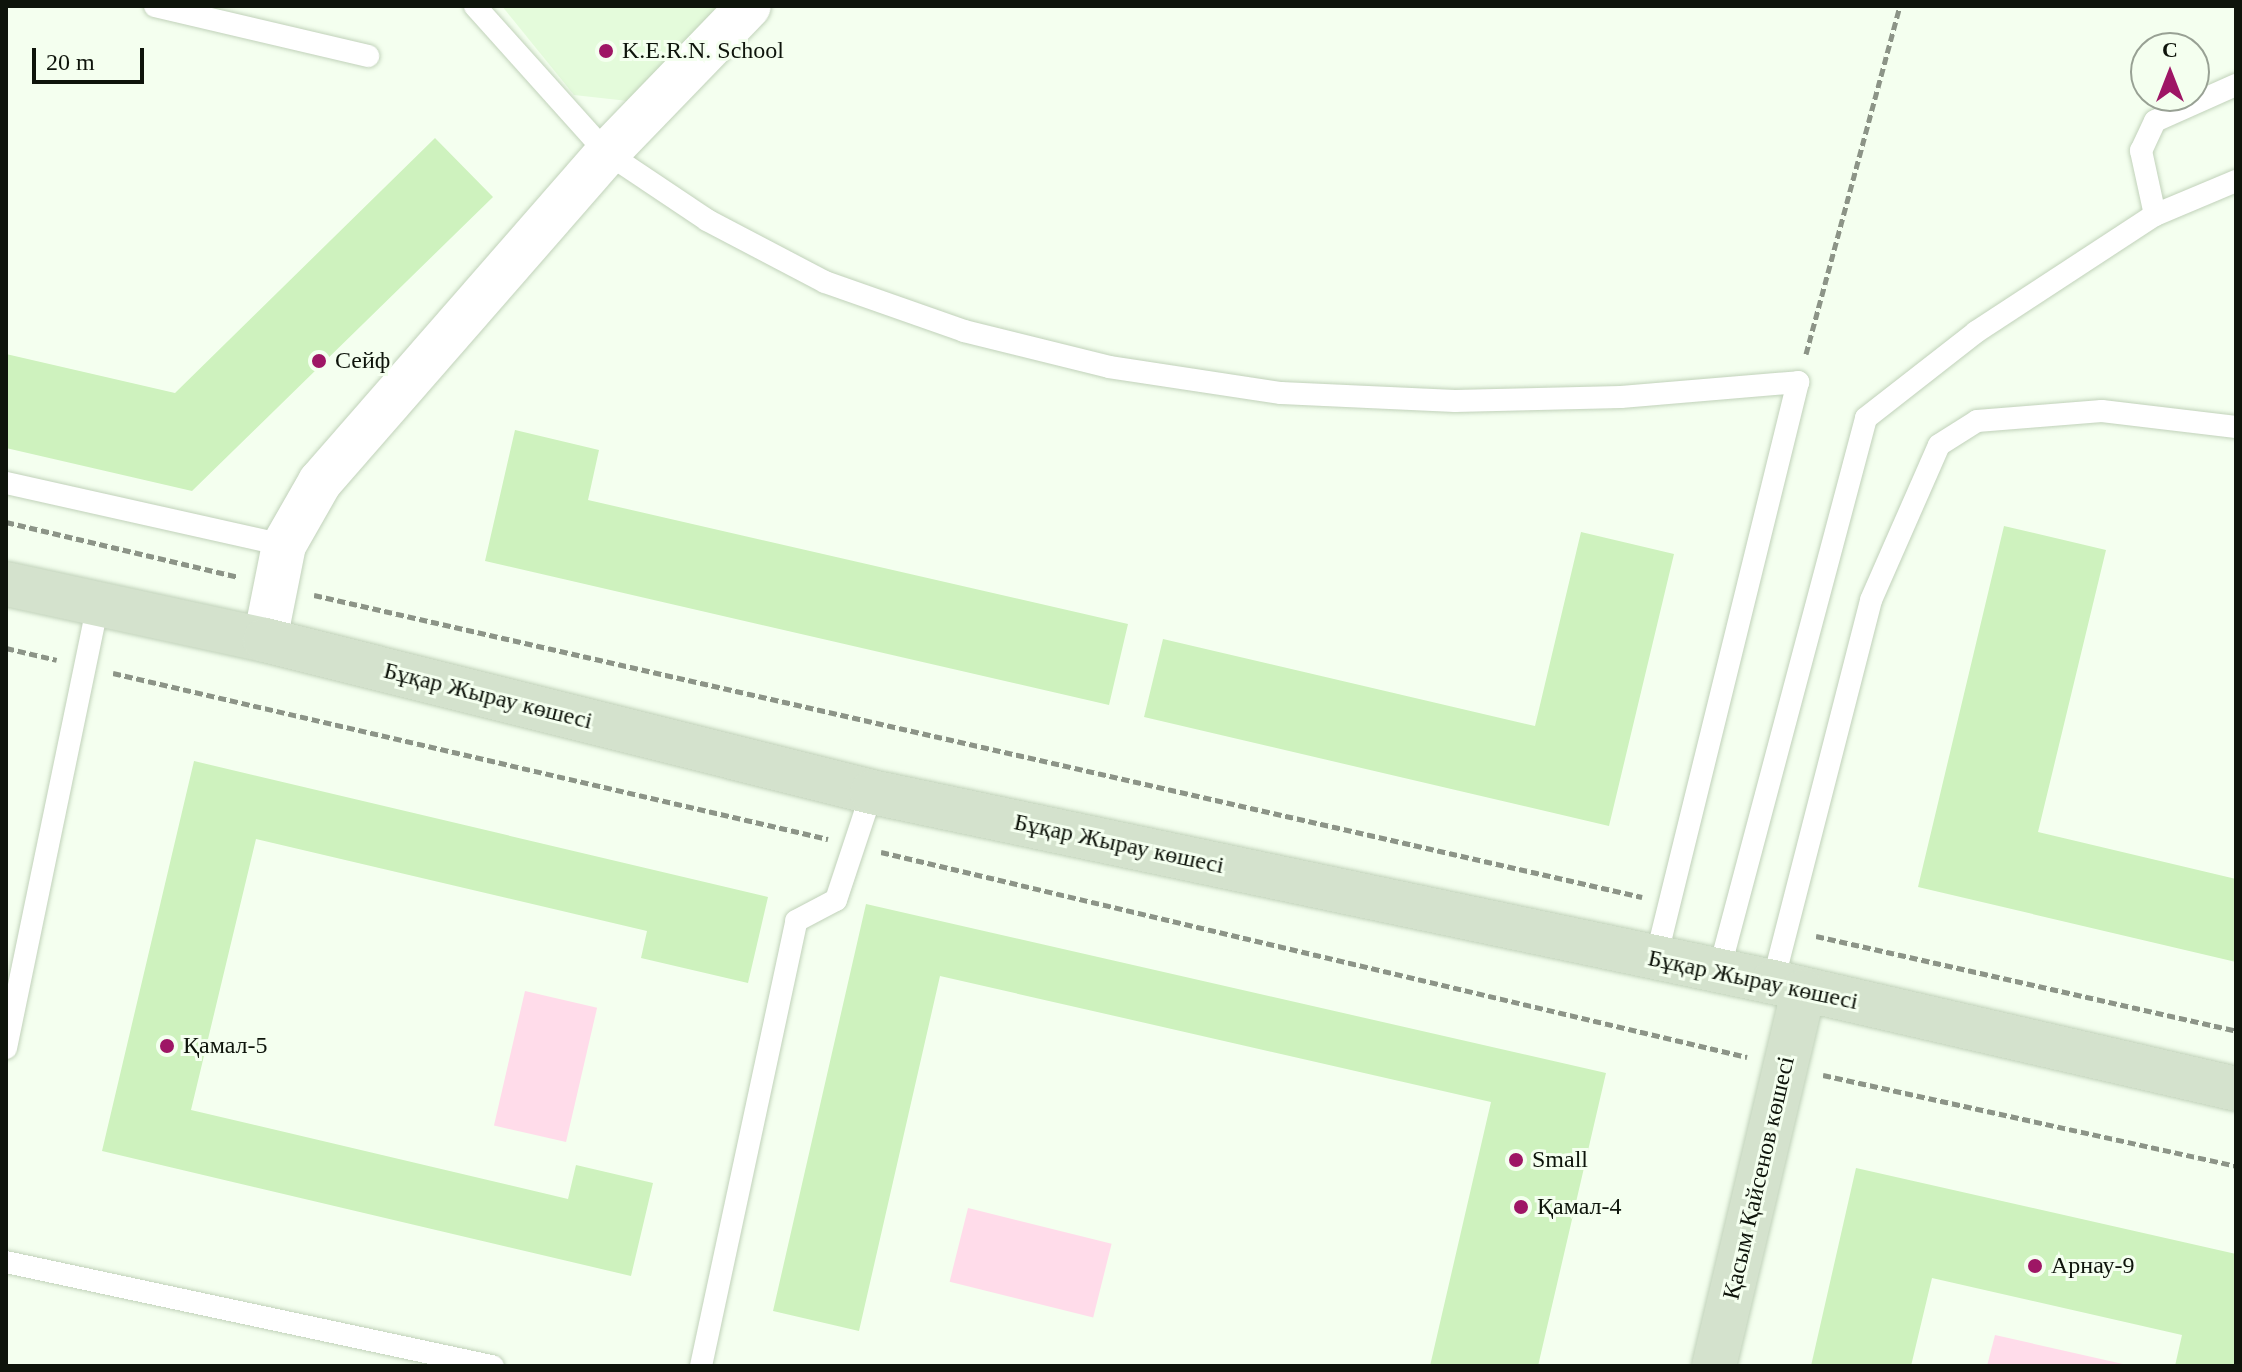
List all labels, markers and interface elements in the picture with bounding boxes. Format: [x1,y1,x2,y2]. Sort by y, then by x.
scale bar [36,32,148,82]
north arrow [2130,32,2210,112]
place label: K.E.R.N. School [622,37,784,65]
text: С [2162,37,2178,62]
marker: K.E.R.N. School [597,42,615,60]
text: 20 m [46,49,95,75]
place label: Сейф [335,347,390,375]
marker: Сейф [310,352,328,370]
street label: Бұқар Жырау көшесі [381,656,595,736]
street label: Бұқар Жырау көшесі [1011,808,1227,880]
street label: Бұқар Жырау көшесі [1645,944,1861,1016]
place label: Қамал-5 [183,1032,268,1060]
marker: Қамал-5 [158,1037,176,1055]
street label: Қасым Қайсенов көшесі [1717,1054,1801,1302]
place label: Small [1532,1146,1588,1174]
marker: Small [1507,1151,1525,1169]
place label: Қамал-4 [1537,1193,1622,1221]
marker: Қамал-4 [1512,1198,1530,1216]
place label: Арнау-9 [2051,1252,2135,1280]
marker: Арнау-9 [2026,1257,2044,1275]

